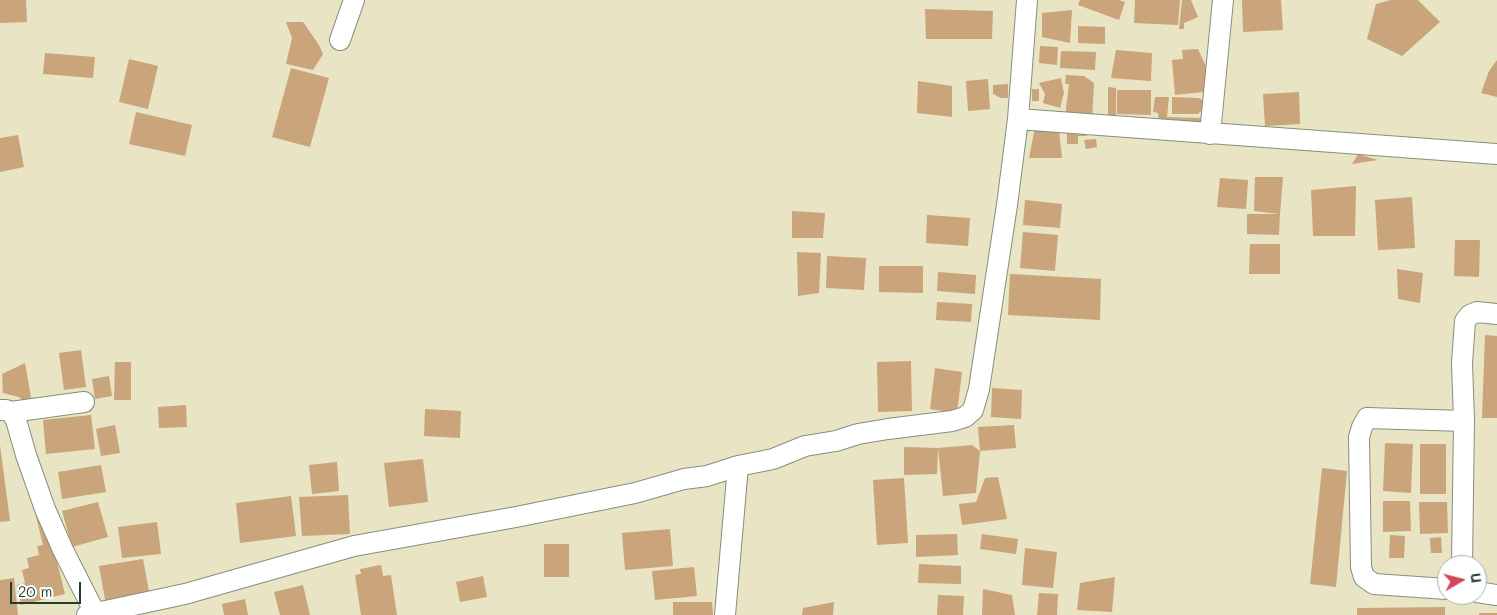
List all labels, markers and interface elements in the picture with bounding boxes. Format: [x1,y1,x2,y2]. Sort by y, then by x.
north arrow [1437,555,1487,605]
scale bar [12,572,84,604]
text: U [1466,572,1486,584]
text: 20 m [18,581,52,601]

